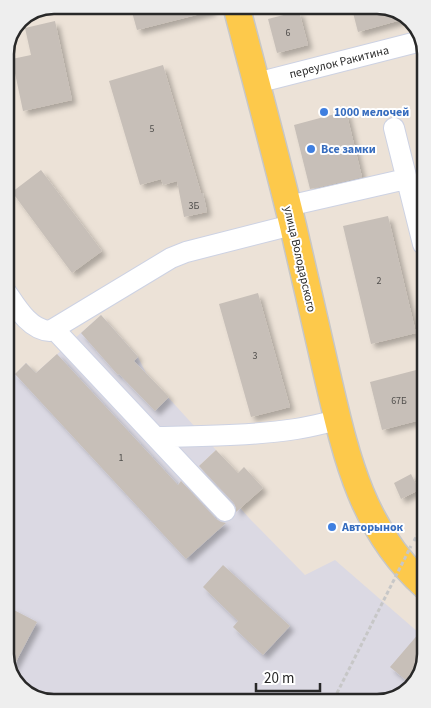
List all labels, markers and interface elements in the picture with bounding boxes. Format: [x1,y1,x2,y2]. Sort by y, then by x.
house number: 6 [286,26,291,40]
street label: переулок Ракитина [288,42,391,83]
place label: 1000 мелочей [334,104,409,121]
marker: 1000 мелочей [318,106,330,118]
house number: 5 [150,122,155,136]
place label: Все замки [321,141,376,158]
marker: Все замки [305,143,317,155]
house number: 3Б [189,199,200,213]
street label: улица Володарского [279,205,320,314]
house number: 2 [377,274,382,288]
house number: 3 [253,349,258,363]
house number: 67Б [391,394,407,408]
house number: 1 [119,451,124,465]
place label: Авторынок [341,519,404,536]
marker: Авторынок [326,521,338,533]
scale bar [256,660,320,692]
text: 20 m [264,668,294,689]

